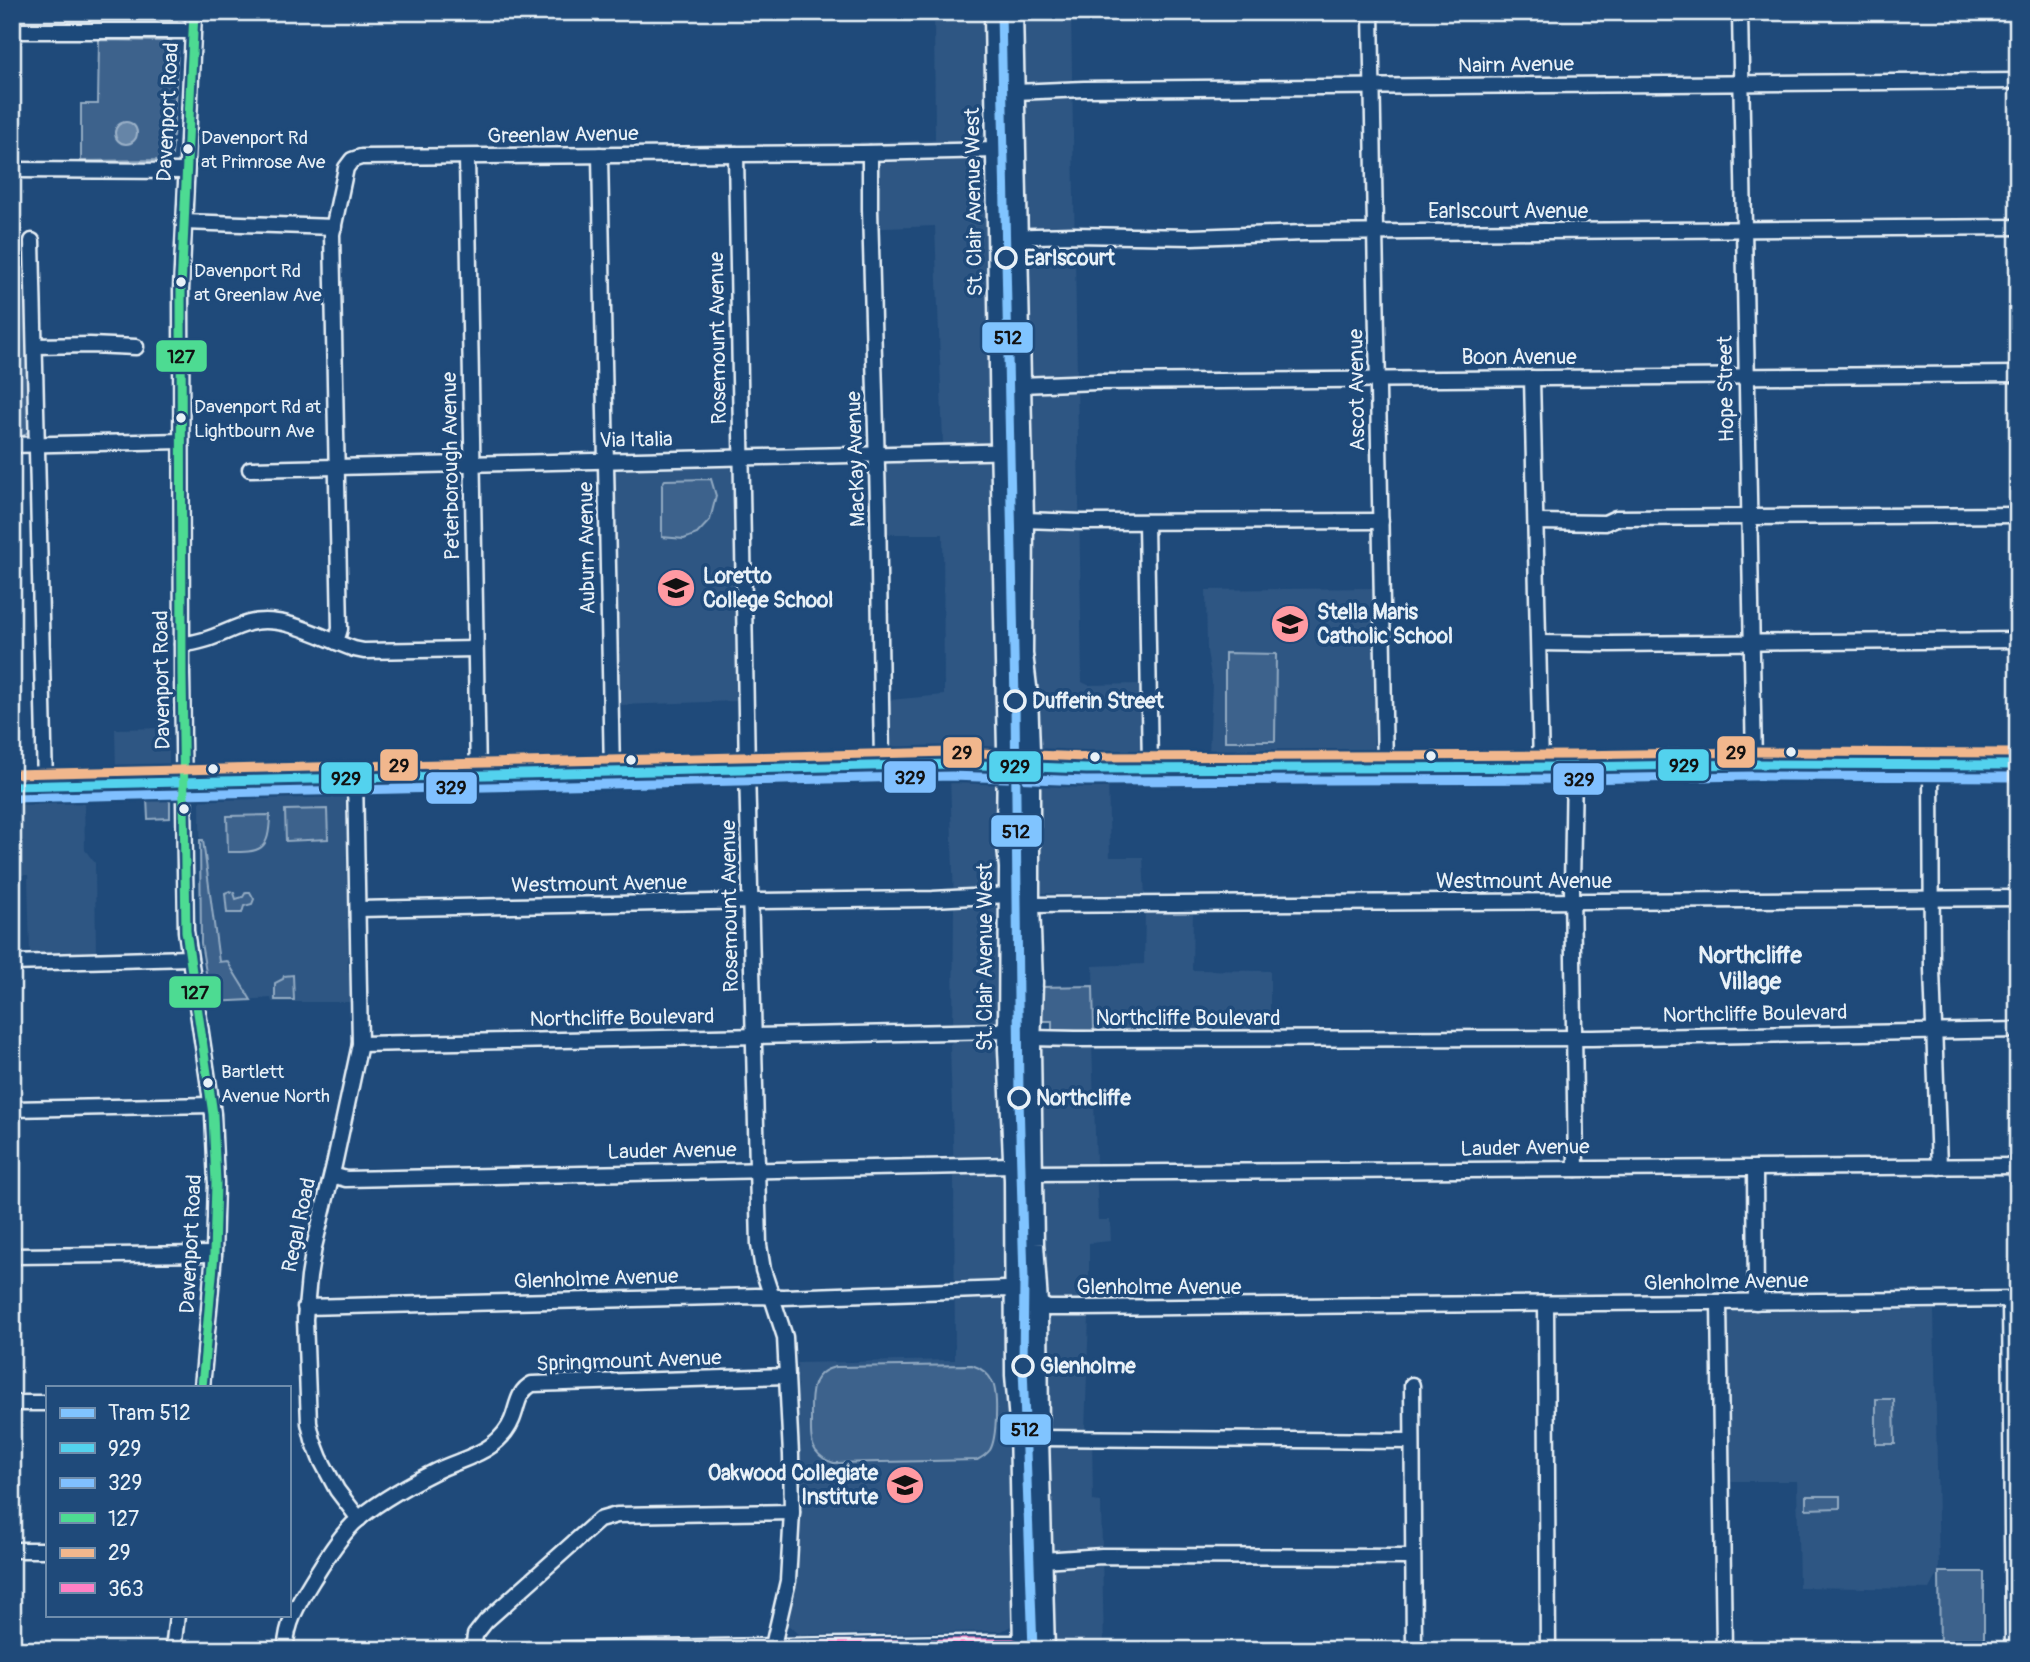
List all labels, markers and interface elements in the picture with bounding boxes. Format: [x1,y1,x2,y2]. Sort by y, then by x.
street label: Davenport Road [151,42,185,182]
street label: Nairn Avenue [1458,50,1575,80]
street label: St. Clair Avenue West [959,107,989,297]
street label: Greenlaw Avenue [487,120,639,150]
place label: Davenport Rd at Primrose Ave [201,126,326,174]
marker: Davenport Rd at Primrose Ave [181,142,195,156]
street label: Earlscourt Avenue [1428,198,1589,225]
place label: Earlscourt [1024,245,1116,272]
marker: Earlscourt [995,247,1017,269]
street label: Rosemount Avenue [703,251,733,425]
place label: Davenport Rd at Greenlaw Ave [194,259,322,307]
marker: Davenport Rd at Greenlaw Ave [174,275,188,289]
line badge: 512 [981,321,1034,354]
text: 512 [994,326,1023,350]
street label: Ascot Avenue [1342,328,1372,451]
street label: Hope Street [1712,335,1740,443]
line badge: 127 [155,339,208,373]
street label: Boon Avenue [1461,344,1577,371]
text: 127 [167,345,196,369]
street label: Peterborough Avenue [436,371,466,560]
street label: MacKay Avenue [840,390,872,527]
place label: Davenport Rd at Lightbourn Ave [194,395,321,443]
marker: Davenport Rd at Lightbourn Ave [174,411,188,425]
street label: Via Italia [599,426,673,454]
street label: Auburn Avenue [572,481,602,615]
place label: Loretto College School [703,563,833,614]
school or university icon: Loretto College School [655,567,697,609]
place label: Stella Maris Catholic School [1317,599,1453,650]
school or university icon: Stella Maris Catholic School [1269,603,1311,645]
street label: Davenport Road [147,610,177,750]
place label: Dufferin Street [1032,688,1164,715]
marker: Dufferin Street [1004,690,1026,712]
line badge: 29 [1716,735,1756,769]
line badge: 29 [942,736,983,769]
text: 29 [952,741,972,765]
text: 29 [1726,741,1746,765]
unlabelled marker [1784,745,1798,759]
line badge: 29 [379,748,419,782]
line badge: 929 [1657,748,1710,782]
unlabelled marker [1424,749,1438,763]
line badge: 929 [988,750,1042,783]
unlabelled marker [1088,750,1102,764]
unlabelled marker [624,753,638,767]
text: 29 [389,754,409,778]
text: 929 [1669,754,1699,778]
text: 929 [1000,755,1030,779]
line badge: 329 [883,760,937,794]
line badge: 929 [320,761,373,795]
unlabelled marker [206,762,220,776]
line badge: 329 [1552,762,1605,796]
text: 329 [894,766,926,790]
text: 929 [331,767,361,791]
text: 329 [1563,768,1595,792]
line badge: 329 [425,771,478,805]
text: 329 [435,776,467,800]
unlabelled marker [177,802,191,816]
line badge: 512 [990,814,1043,848]
street label: Rosemount Avenue [715,819,745,993]
text: 512 [1002,820,1031,844]
street label: St. Clair Avenue West [972,862,999,1051]
street label: Westmount Avenue [1436,868,1613,895]
street label: Westmount Avenue [511,869,688,899]
district label: Northcliffe Village [1698,941,1803,996]
line badge: 127 [168,975,222,1009]
text: 127 [181,981,210,1005]
street label: Northcliffe Boulevard [1662,999,1848,1029]
street label: Northcliffe Boulevard [529,1003,715,1033]
street label: Northcliffe Boulevard [1096,1005,1281,1032]
place label: Bartlett Avenue North [221,1060,330,1108]
marker: Bartlett Avenue North [201,1076,215,1090]
place label: Northcliffe [1036,1085,1131,1112]
marker: Northcliffe [1008,1087,1030,1109]
street label: Lauder Avenue [1460,1133,1590,1163]
street label: Lauder Avenue [607,1136,737,1166]
street label: Davenport Road [174,1174,208,1314]
street label: Regal Road [276,1175,322,1275]
street label: Glenholme Avenue [513,1263,679,1295]
street label: Glenholme Avenue [1643,1267,1809,1297]
street label: Glenholme Avenue [1077,1274,1242,1301]
street label: Springmount Avenue [536,1344,723,1378]
place label: Glenholme [1040,1353,1136,1380]
marker: Glenholme [1012,1355,1034,1377]
legend [46,1386,290,1616]
text: Tram 512 [108,1400,191,1427]
line badge: 512 [999,1413,1052,1446]
text: 512 [1011,1418,1040,1442]
text: 929 [108,1436,141,1463]
place label: Oakwood Collegiate Institute [708,1460,879,1511]
school or university icon: Oakwood Collegiate Institute [884,1464,926,1506]
text: 329 [108,1470,142,1497]
text: 127 [108,1506,139,1533]
text: 29 [108,1540,131,1567]
text: 363 [108,1576,144,1603]

